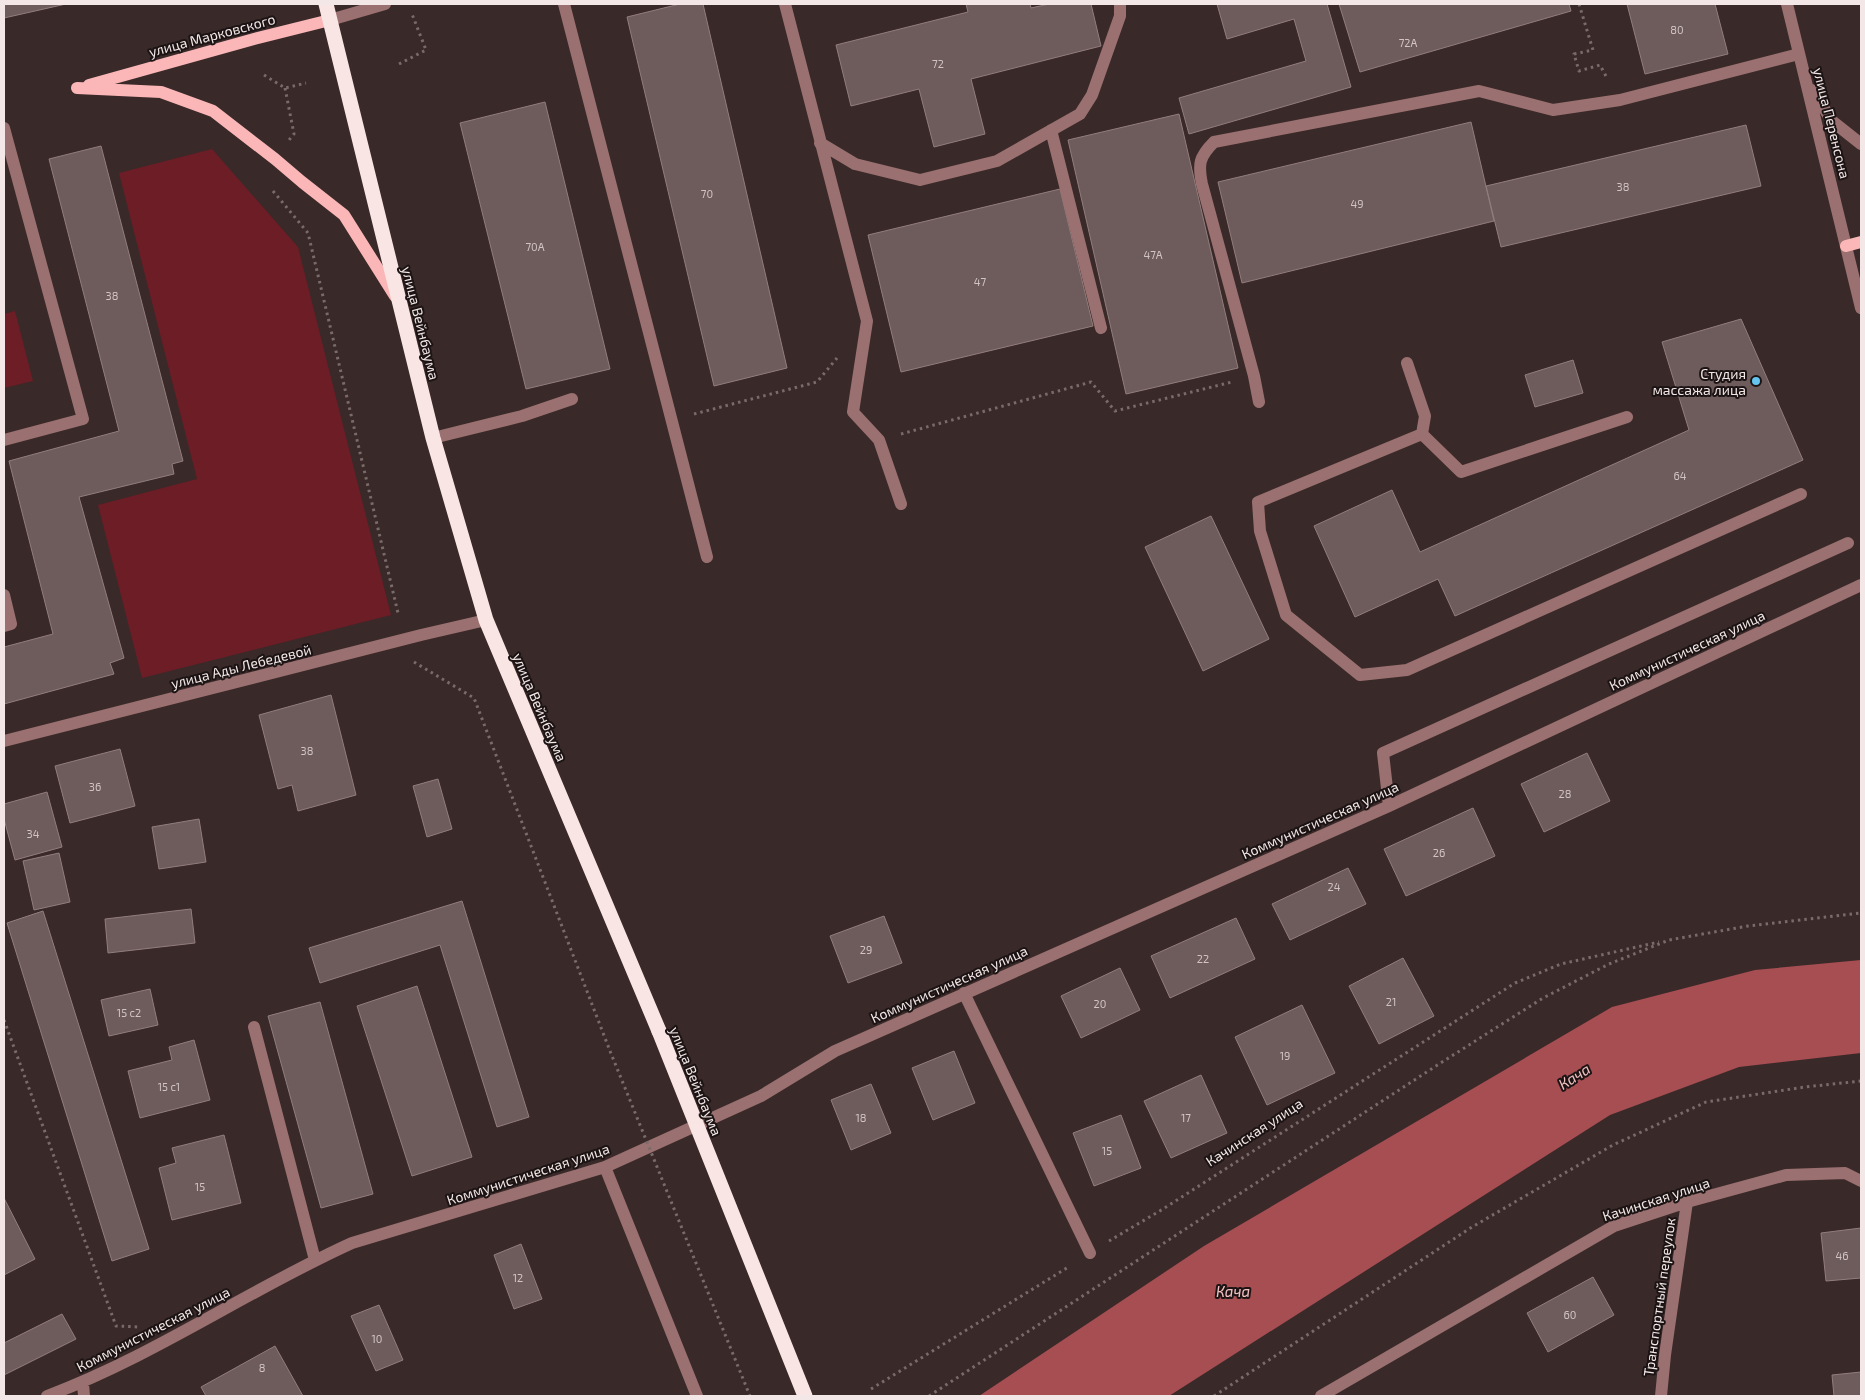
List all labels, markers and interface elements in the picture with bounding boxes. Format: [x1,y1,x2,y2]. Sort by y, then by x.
street label: улица Марковского [147,10,277,60]
house number: 80 [1670,23,1684,36]
house number: 72А [1399,36,1417,49]
house number: 72 [932,57,944,70]
street label: улица Перенсона [1810,66,1854,180]
house number: 38 [1617,180,1629,193]
house number: 70 [701,187,713,200]
house number: 49 [1350,197,1364,210]
house number: 70А [525,240,545,253]
house number: 47А [1143,248,1163,261]
street label: улица Вейнбаума [399,265,443,381]
house number: 47 [974,275,987,288]
house number: 38 [106,289,118,302]
place label: Студия массажа лица [1652,365,1746,398]
marker: Студия массажа лица [1750,375,1762,387]
house number: 64 [1673,469,1687,482]
street label: Коммунистическая улица [1606,606,1768,694]
street label: улица Ады Лебедевой [169,640,313,692]
street label: улица Вейнбаума [509,650,571,764]
house number: 38 [301,744,313,757]
street label: Коммунистическая улица [1239,778,1401,862]
house number: 36 [89,780,101,793]
house number: 28 [1559,787,1571,800]
house number: 34 [27,827,40,840]
house number: 26 [1433,846,1445,859]
house number: 24 [1328,880,1341,893]
street label: Коммунистическая улица [868,942,1030,1026]
house number: 29 [860,943,872,956]
house number: 22 [1197,952,1209,965]
house number: 21 [1386,995,1396,1008]
house number: 20 [1094,997,1106,1010]
house number: 15 с2 [117,1006,141,1019]
street label: улица Вейнбаума [666,1024,726,1138]
house number: 19 [1280,1049,1290,1062]
water label: Кача [1555,1059,1593,1093]
house number: 15 с1 [158,1080,180,1093]
street label: Качинская улица [1202,1094,1306,1170]
house number: 18 [855,1111,867,1124]
house number: 17 [1181,1111,1191,1124]
street label: Коммунистическая улица [445,1140,611,1208]
house number: 15 [1102,1144,1112,1157]
street label: Качинская улица [1600,1174,1712,1224]
house number: 15 [195,1180,205,1193]
street label: Транспортный переулок [1639,1216,1679,1377]
house number: 46 [1835,1249,1849,1262]
house number: 12 [513,1271,523,1284]
water label: Кача [1216,1282,1250,1300]
street label: Коммунистическая улица [73,1283,233,1375]
house number: 60 [1564,1308,1576,1321]
house number: 10 [371,1332,383,1345]
house number: 8 [259,1361,265,1374]

